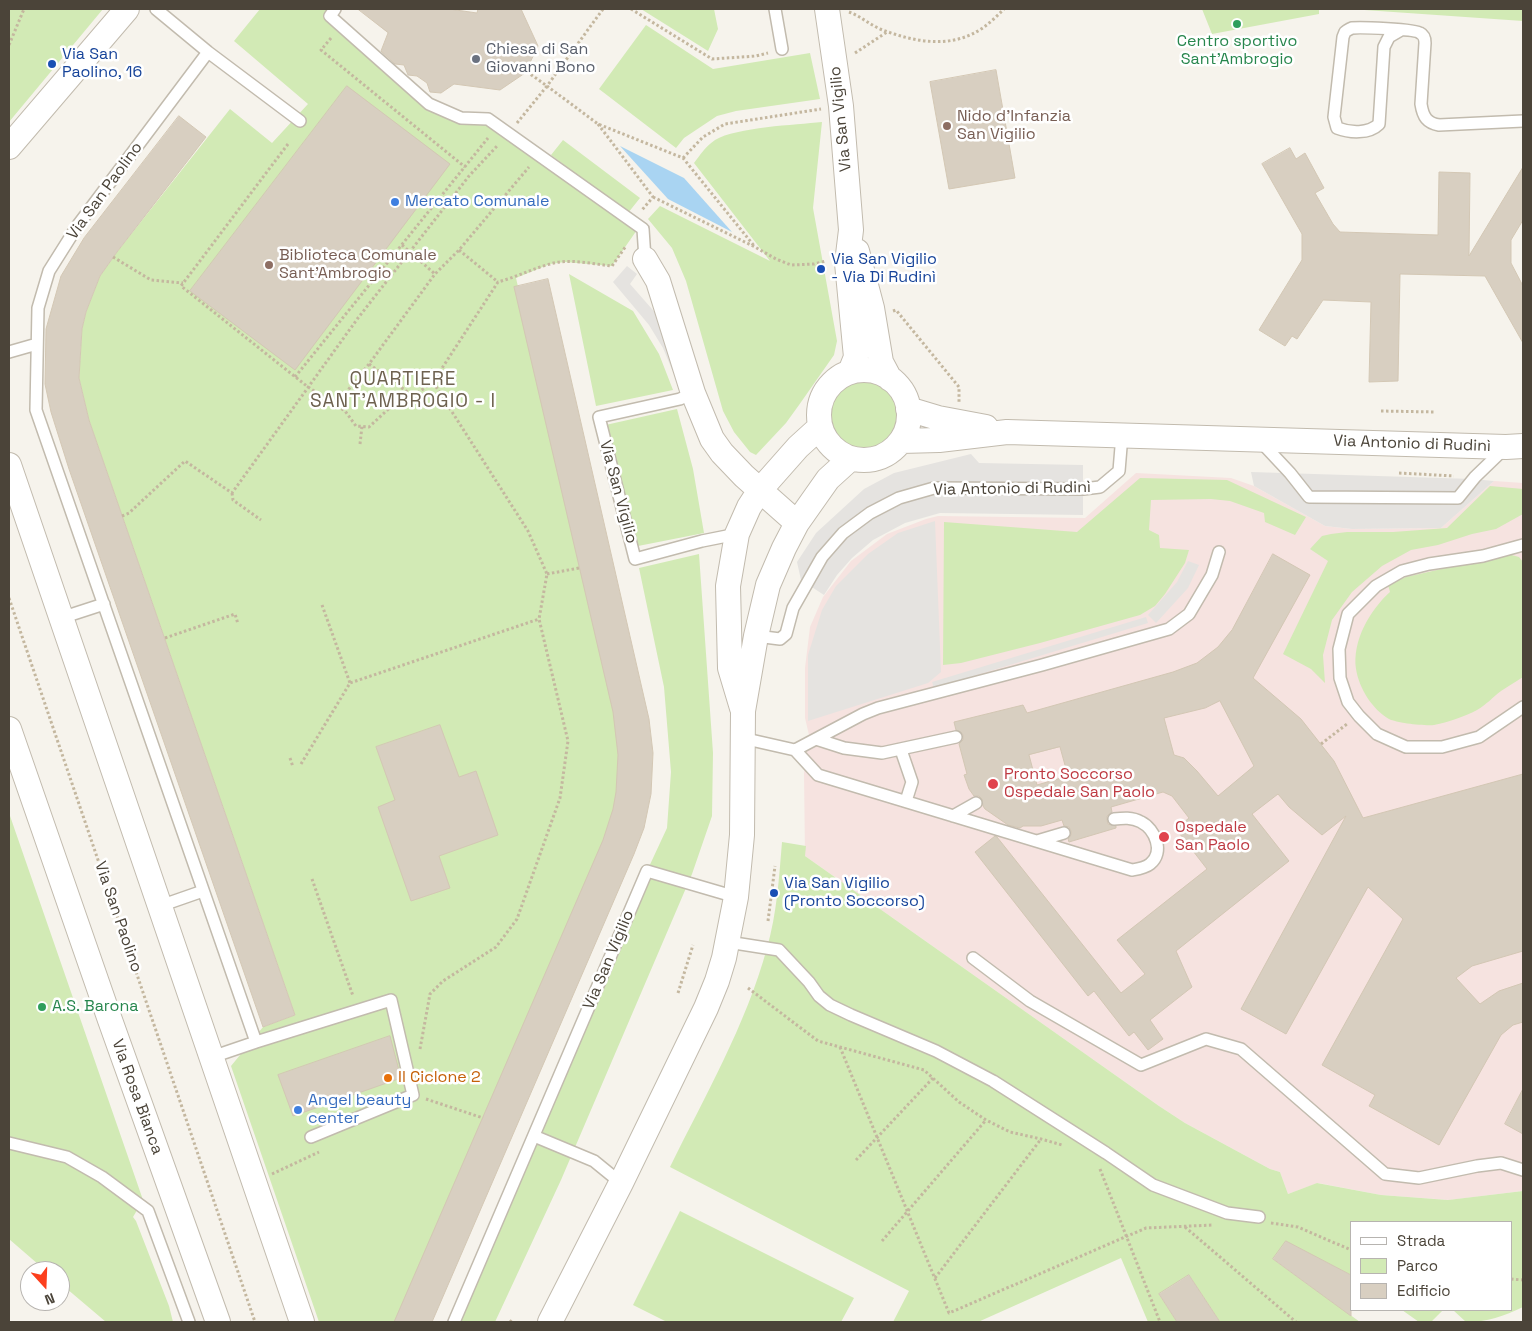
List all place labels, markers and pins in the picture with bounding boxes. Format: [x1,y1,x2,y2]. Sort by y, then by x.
marker: Centro sportivo Sant'Ambrogio [1231,18,1243,30]
place label: Centro sportivo Sant'Ambrogio [1177,32,1297,70]
place label: Chiesa di San Giovanni Bono [486,40,595,78]
place label: Via San Paolino, 16 [62,45,142,83]
marker: Chiesa di San Giovanni Bono [470,53,482,65]
marker: Via San Paolino, 16 [46,58,58,70]
place label: Nido d'Infanzia San Vigilio [957,107,1071,145]
marker: Nido d'Infanzia San Vigilio [941,120,953,132]
place label: Mercato Comunale [405,192,549,212]
marker: Mercato Comunale [389,196,401,208]
place label: Biblioteca Comunale Sant'Ambrogio [279,246,437,284]
place label: Via San Vigilio - Via Di Rudinì [831,250,937,288]
marker: Biblioteca Comunale Sant'Ambrogio [263,259,275,271]
marker: Via San Vigilio - Via Di Rudinì [815,263,827,275]
place label: Pronto Soccorso Ospedale San Paolo [1004,765,1155,803]
marker: Pronto Soccorso Ospedale San Paolo [986,777,1000,791]
place label: Ospedale San Paolo [1175,818,1250,856]
marker: Ospedale San Paolo [1157,830,1171,844]
place label: Via San Vigilio (Pronto Soccorso) [784,874,925,912]
marker: Via San Vigilio (Pronto Soccorso) [768,887,780,899]
place label: A.S. Barona [52,997,139,1017]
marker: A.S. Barona [36,1001,48,1013]
place label: Il Ciclone 2 [398,1068,481,1088]
marker: Il Ciclone 2 [382,1072,394,1084]
place label: Angel beauty center [308,1091,411,1129]
marker: Angel beauty center [292,1104,304,1116]

